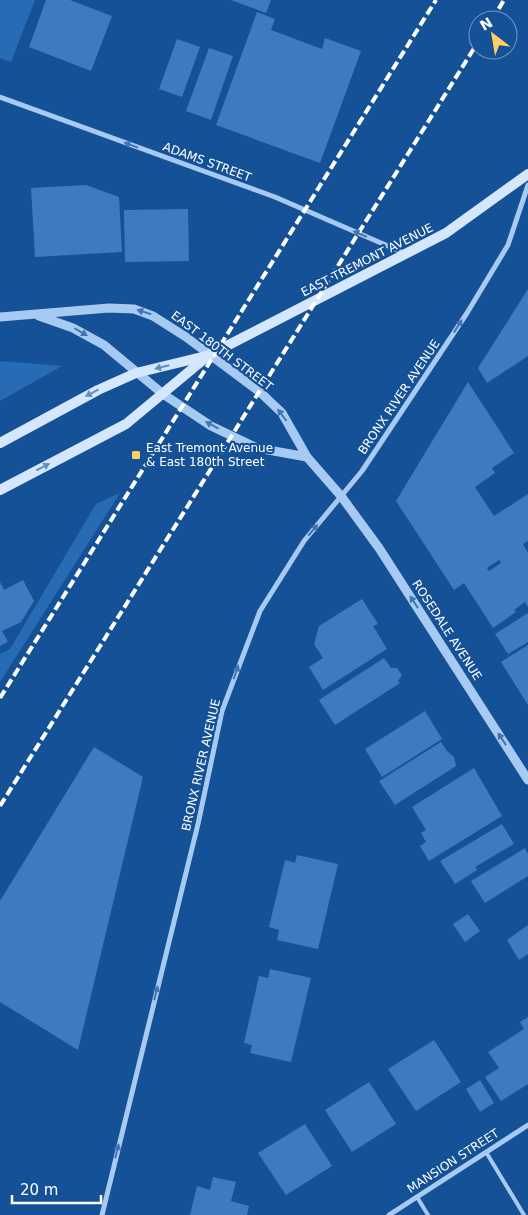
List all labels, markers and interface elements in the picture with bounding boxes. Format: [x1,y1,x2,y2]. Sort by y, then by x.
north arrow [468,10,518,60]
text: N [477,14,495,34]
street label: ADAMS STREET [161,140,254,185]
one-way arrow [123,141,138,148]
street label: EAST TREMONT AVENUE [299,221,435,299]
one-way arrow [353,230,367,238]
one-way arrow [136,308,151,316]
street label: EAST 180TH STREET [169,308,276,394]
one-way arrow [454,320,463,333]
one-way arrow [74,328,87,337]
street label: BRONX RIVER AVENUE [355,337,443,457]
one-way arrow [154,363,169,371]
one-way arrow [85,389,99,397]
one-way arrow [277,408,287,422]
one-way arrow [205,421,218,430]
place label: East Tremont Avenue & East 180th Street [146,441,273,469]
marker: East Tremont Avenue & East 180th Street [130,449,142,461]
one-way arrow [36,463,50,471]
one-way arrow [307,524,318,537]
street label: ROSEDALE AVENUE [409,577,485,683]
one-way arrow [409,596,419,609]
one-way arrow [232,664,240,679]
street label: BRONX RIVER AVENUE [179,697,223,833]
one-way arrow [497,733,506,746]
one-way arrow [152,985,160,1000]
street label: MANSION STREET [404,1126,502,1196]
one-way arrow [113,1143,121,1158]
scale bar [12,1172,101,1204]
text: 20 m [20,1181,58,1199]

